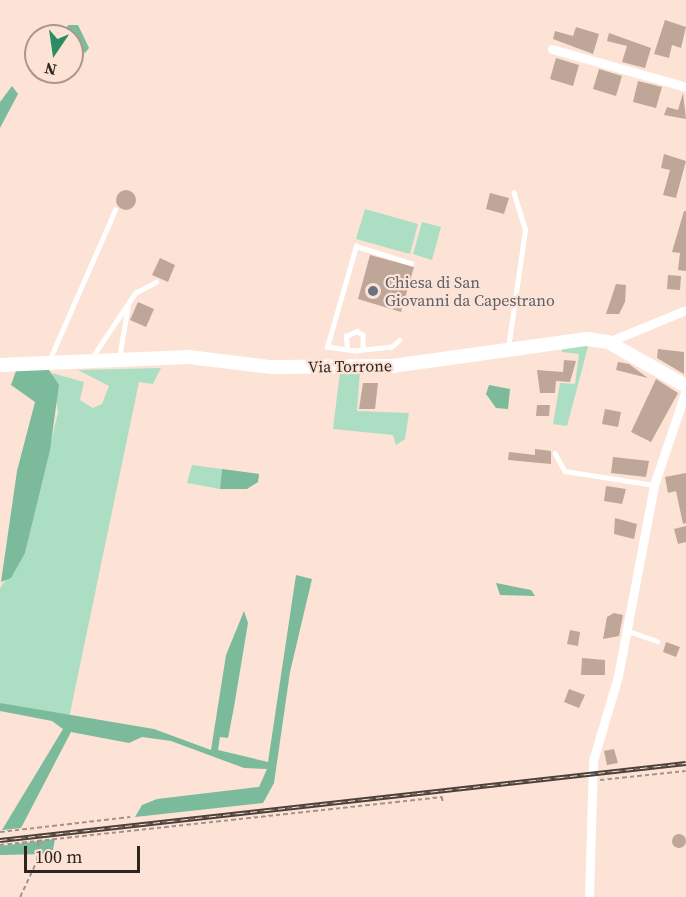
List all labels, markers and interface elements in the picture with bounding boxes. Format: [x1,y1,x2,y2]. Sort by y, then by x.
north arrow [24,24,84,84]
text: N [42,58,59,82]
place label: Chiesa di San Giovanni da Capestrano [385,272,555,310]
marker: Chiesa di San Giovanni da Capestrano [366,284,380,298]
street label: Via Torrone [308,356,392,376]
scale bar [27,834,142,872]
text: 100 m [35,844,82,869]

